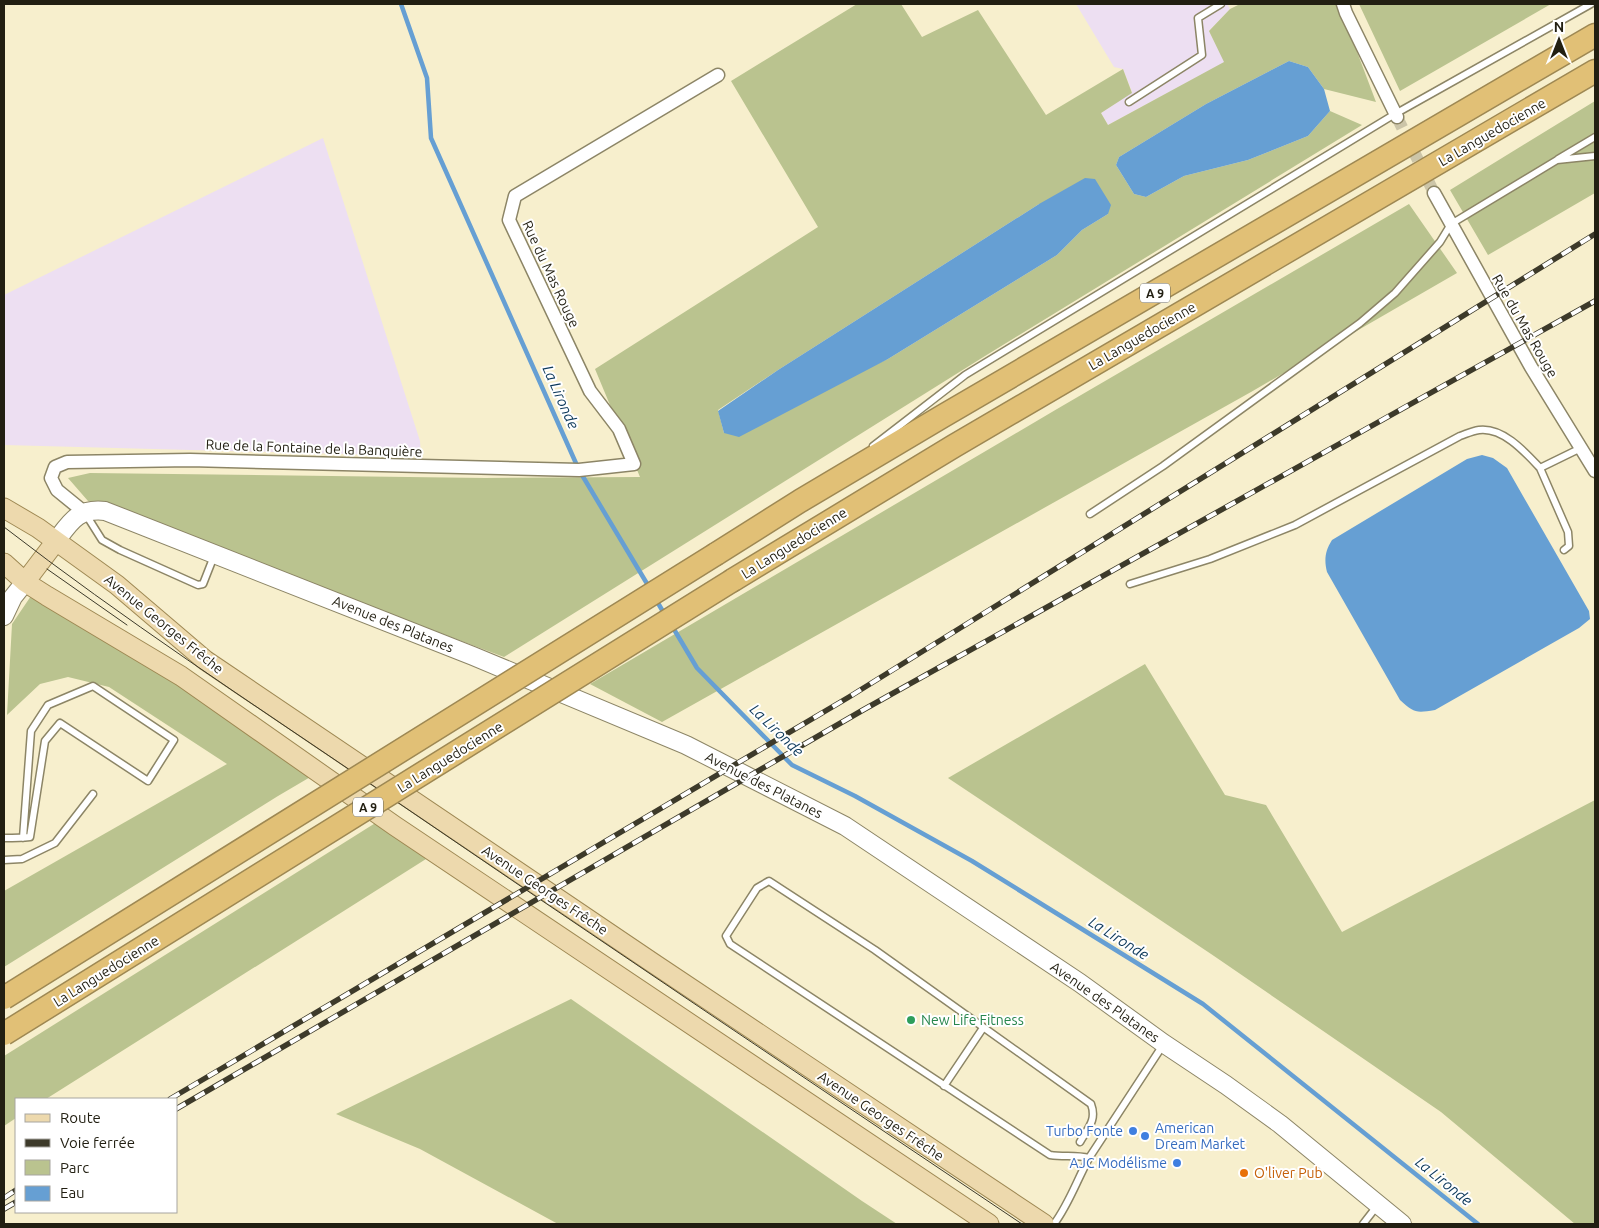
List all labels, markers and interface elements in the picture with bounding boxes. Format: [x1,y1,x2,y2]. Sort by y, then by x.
north arrow [1534,15,1584,65]
text: N [1554,19,1564,35]
street label: La Languedocienne [1435,95,1549,169]
street label: Rue du Mas Rouge [519,218,583,330]
street label: Rue du Mas Rouge [1489,272,1561,380]
road number: A 9 [1140,284,1170,302]
street label: La Languedocienne [1085,299,1199,373]
water label: La Lironde [539,363,583,432]
street label: Rue de la Fontaine de la Banquière [205,436,423,460]
street label: La Languedocienne [738,504,850,582]
street label: Avenue Georges Frêche [101,571,227,677]
street label: Avenue des Platanes [330,592,456,656]
water label: La Lironde [747,700,808,760]
street label: La Languedocienne [394,718,506,796]
street label: Avenue des Platanes [703,749,825,821]
road number: A 9 [353,798,383,816]
street label: Avenue Georges Frêche [479,842,611,938]
water label: La Lironde [1086,913,1153,963]
street label: La Languedocienne [50,932,162,1010]
street label: Avenue des Platanes [1047,958,1163,1046]
place label: New Life Fitness [921,1012,1024,1028]
marker: New Life Fitness [905,1014,917,1026]
street label: Avenue Georges Frêche [815,1068,947,1164]
legend [15,1098,178,1213]
text: Route [60,1109,101,1126]
place label: American Dream Market [1155,1120,1246,1152]
place label: Turbo Fonte [1046,1123,1123,1139]
marker: Turbo Fonte [1127,1125,1139,1137]
marker: American Dream Market [1139,1130,1151,1142]
text: Voie ferrée [60,1134,135,1151]
water label: La Lironde [1412,1153,1476,1209]
place label: AJC Modélisme [1070,1155,1167,1171]
marker: AJC Modélisme [1171,1157,1183,1169]
text: Parc [60,1159,89,1176]
place label: O'liver Pub [1254,1165,1323,1181]
marker: O'liver Pub [1238,1167,1250,1179]
text: Eau [60,1184,85,1201]

